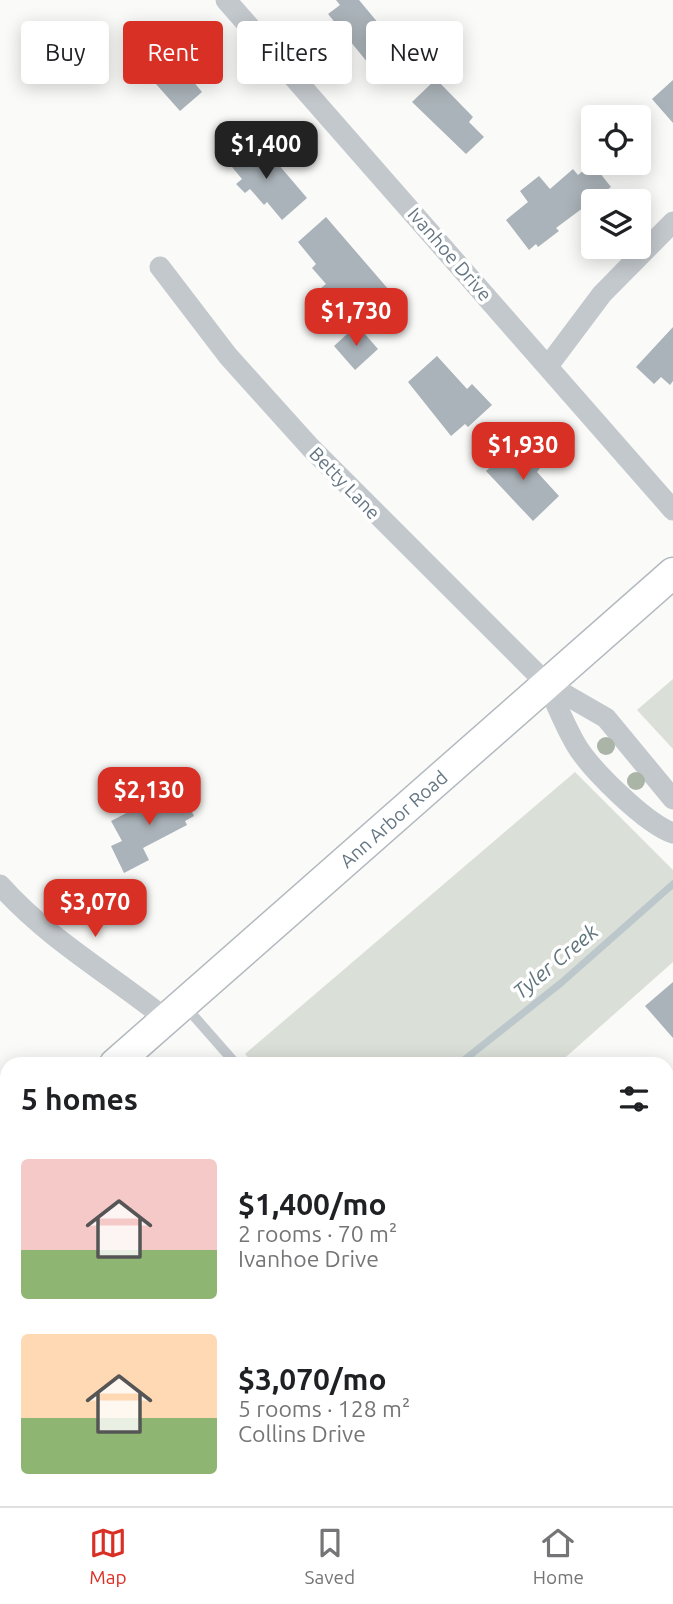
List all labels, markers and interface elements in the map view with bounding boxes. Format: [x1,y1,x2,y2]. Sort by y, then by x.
chip: Buy [21,21,109,84]
chip: Rent [123,21,223,84]
chip: Filters [237,21,352,84]
chip: New [366,21,463,84]
map controls [581,105,651,259]
button: locate [581,105,651,175]
pin: $1,400 [209,122,323,181]
text: $1,400 [231,131,301,156]
button: layers [581,189,651,259]
street label: Ivanhoe Drive [403,203,497,305]
pin: $1,730 [299,288,413,348]
text: $1,730 [321,298,391,323]
pin: $1,930 [466,422,580,482]
text: $1,930 [488,432,558,457]
street label: Betty Lane [305,442,385,524]
street label: Ann Arbor Road [335,766,452,872]
pin: $2,130 [92,768,206,827]
text: $2,130 [114,777,184,802]
pin: $3,070 [38,880,152,939]
text: $3,070 [60,889,130,914]
water label: Tyler Creek [508,919,602,1003]
icon: filters [615,1080,653,1118]
text: 5 homes [21,1082,138,1116]
icon: home [77,1187,161,1271]
text: $1,400/mo [238,1187,387,1221]
text: 2 rooms · 70 m² [238,1221,397,1246]
text: Ivanhoe Drive [238,1246,379,1271]
icon: home [77,1362,161,1446]
text: $3,070/mo [238,1362,387,1396]
text: 5 rooms · 128 m² [238,1396,410,1421]
text: Collins Drive [238,1421,366,1446]
tab: Map [89,1524,127,1588]
tab: Saved [305,1524,355,1588]
tab: Home [533,1524,584,1588]

